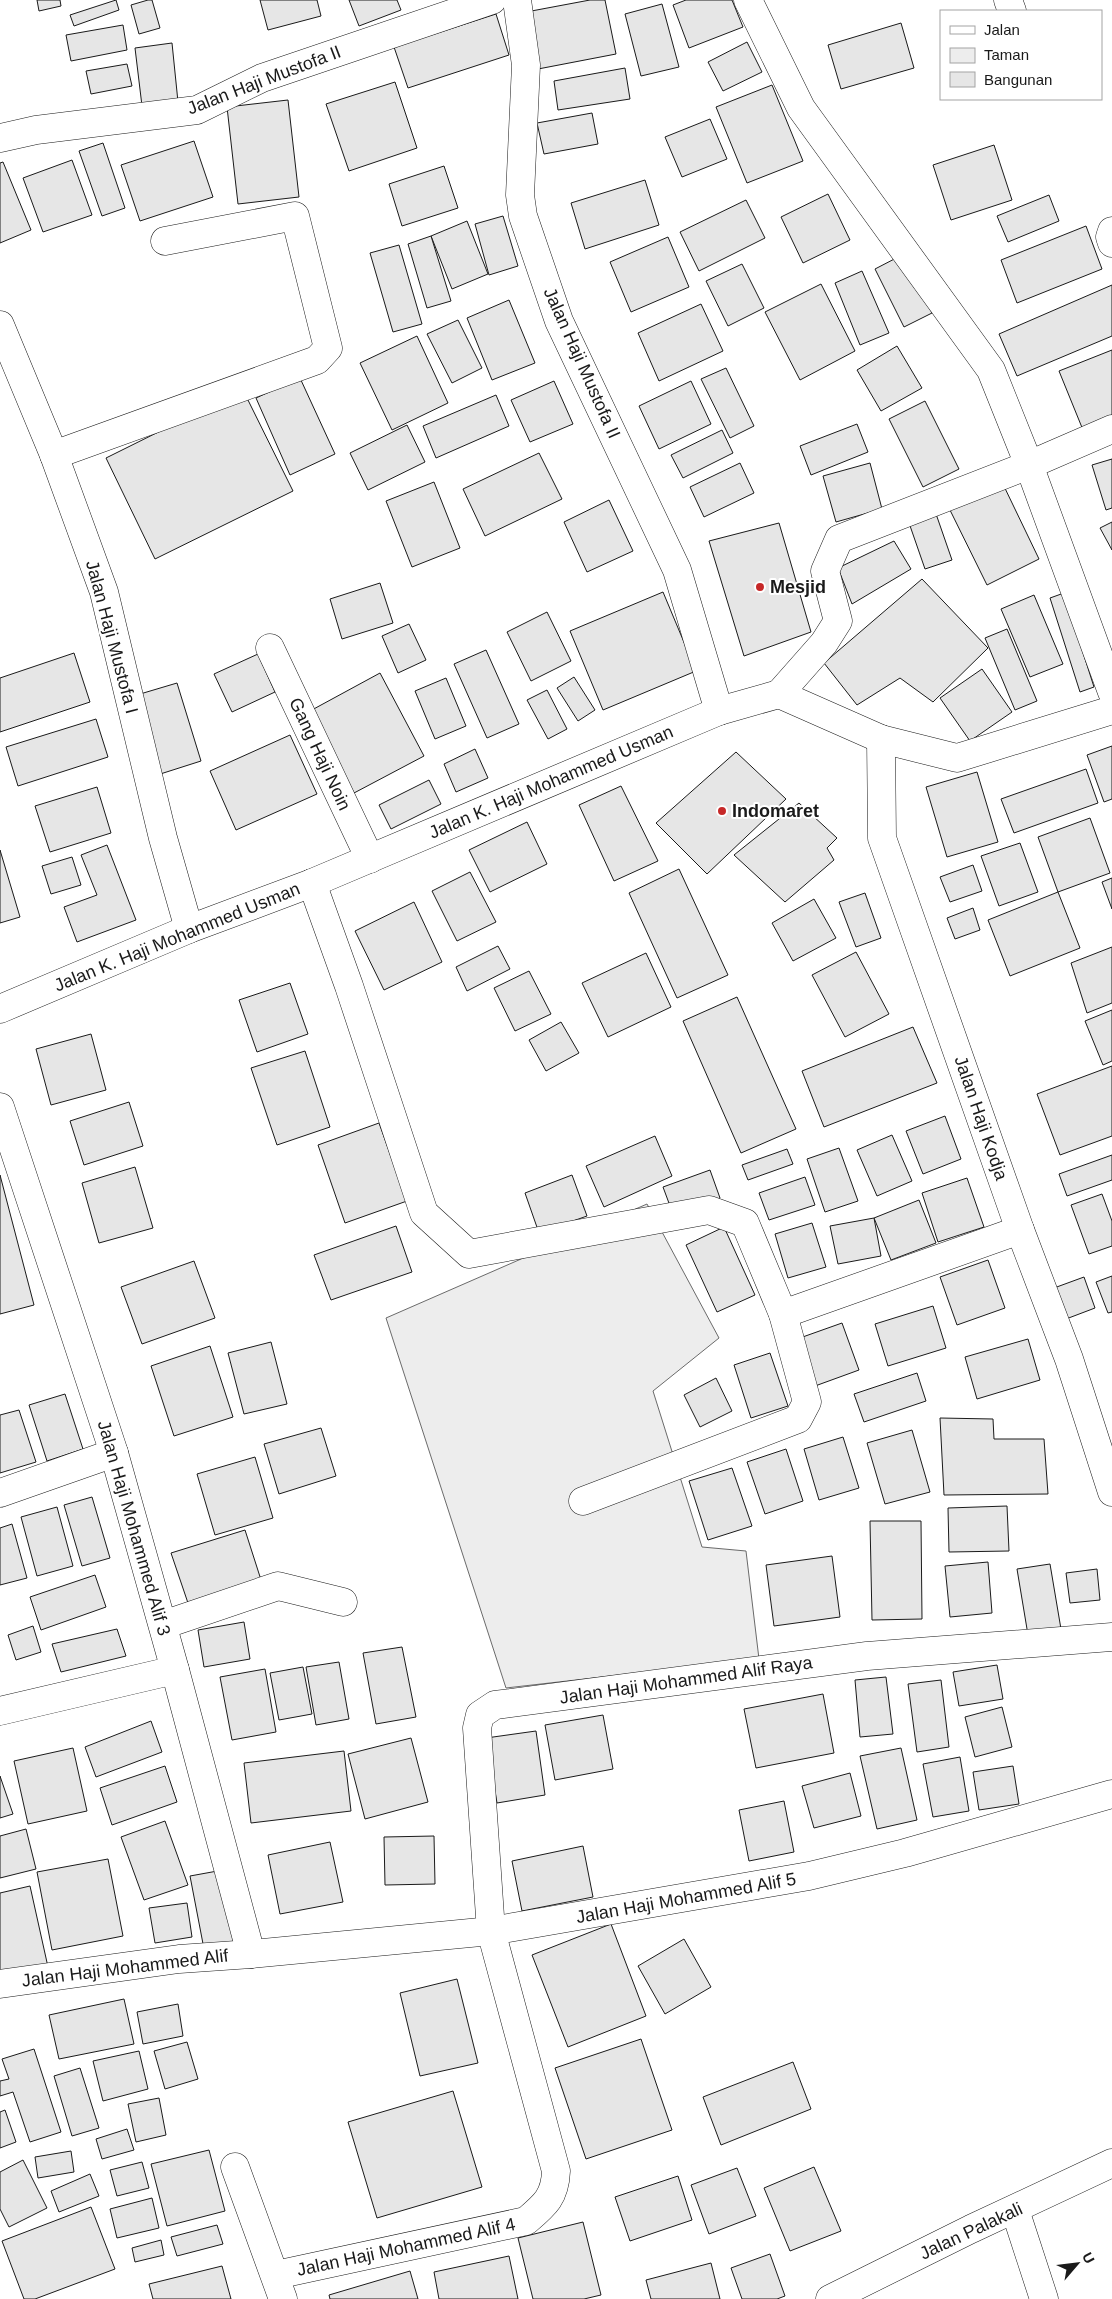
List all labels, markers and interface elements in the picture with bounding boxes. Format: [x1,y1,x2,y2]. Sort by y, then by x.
legend [940,10,1102,100]
text: Jalan [984,21,1020,38]
street label: Jalan Haji Mustofa II [184,41,344,119]
text: Taman [984,46,1029,63]
text: Bangunan [984,71,1052,88]
street label: Jalan Haji Mustofa II [540,284,624,442]
street label: Jalan Haji Mustofa I [82,558,142,716]
place label: Mesjid [770,577,826,597]
marker: Mesjid [754,581,766,593]
street label: Gang Haji Noin [285,694,355,814]
street label: Jalan K. Haji Mohammed Usman [426,721,676,843]
place label: Indomaret [732,801,819,821]
marker: Indomaret [716,805,728,817]
street label: Jalan K. Haji Mohammed Usman [51,878,303,996]
street label: Jalan Haji Kodja [950,1053,1012,1184]
street label: Jalan Haji Mohammed Alif 3 [94,1418,174,1638]
street label: Jalan Haji Mohammed Alif Raya [558,1652,815,1708]
street label: Jalan Haji Mohammed Alif 5 [574,1869,798,1927]
street label: Jalan Haji Mohammed Alif [21,1945,230,1991]
street label: Jalan Palakali [916,2198,1026,2264]
street label: Jalan Haji Mohammed Alif 4 [295,2214,517,2280]
north arrow [1052,2239,1102,2289]
text: U [1079,2250,1098,2266]

